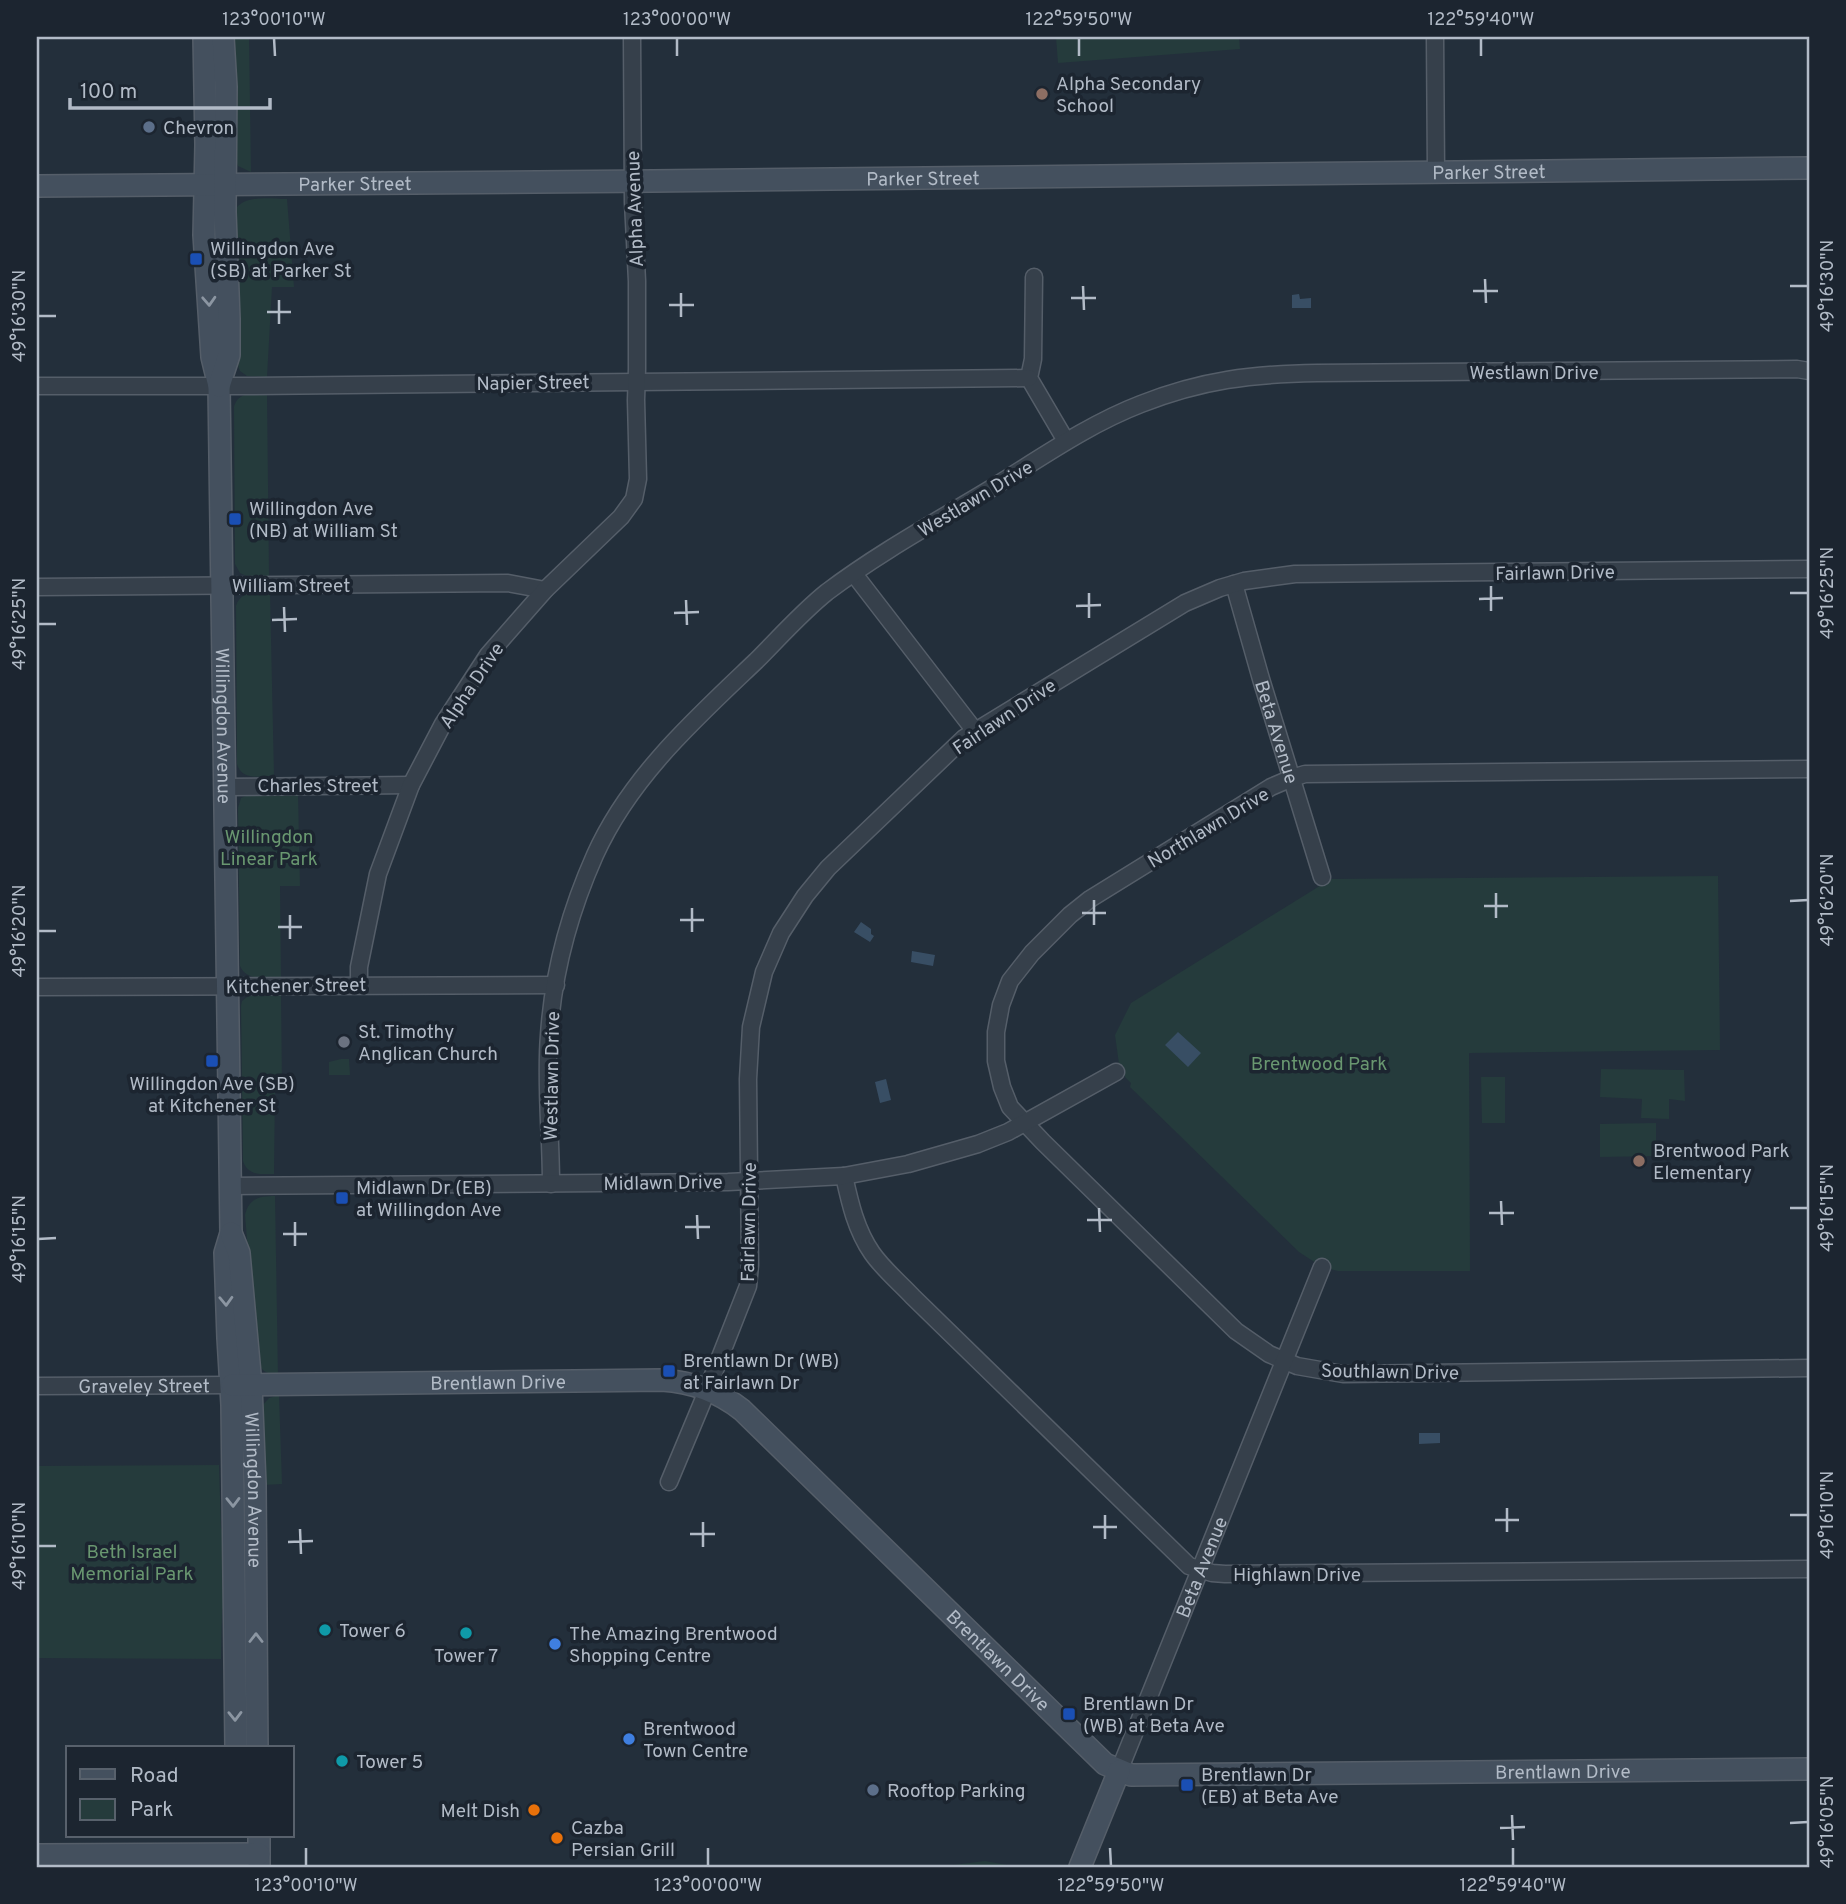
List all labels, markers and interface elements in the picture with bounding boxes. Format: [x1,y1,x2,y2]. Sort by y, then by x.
text: 123°00'10"W [222,9,326,32]
text: 123°00'00"W [623,9,731,32]
text: 122°59'50"W [1026,9,1132,32]
text: 122°59'40"W [1428,9,1534,32]
scale bar [70,66,270,110]
place label: Alpha Secondary School [1056,73,1201,119]
text: 100 m [80,79,137,106]
marker: Alpha Secondary School [1034,86,1050,102]
place label: Chevron [163,117,234,141]
marker: Chevron [141,119,157,135]
street label: Alpha Avenue [622,150,650,268]
street label: Parker Street [1432,161,1546,186]
street label: Parker Street [866,167,980,193]
street label: Parker Street [298,173,412,198]
place label: Willingdon Ave (SB) at Parker St [210,238,352,284]
text: 49°16'30"N [1817,240,1840,332]
marker: Willingdon Ave (SB) at Parker St [188,251,204,267]
text: 49°16'30"N [9,270,32,362]
one-way arrow [201,296,216,307]
street label: Westlawn Drive [1469,362,1599,386]
street label: Napier Street [476,371,590,397]
street label: Westlawn Drive [914,456,1038,543]
place label: Willingdon Ave (NB) at William St [249,498,398,544]
marker: Willingdon Ave (NB) at William St [227,511,243,527]
text: 49°16'25"N [1817,547,1840,639]
street label: Fairlawn Drive [1495,561,1615,587]
street label: William Street [232,575,350,599]
text: 49°16'25"N [9,578,32,670]
street label: Alpha Drive [435,638,510,734]
street label: Willingdon Avenue [209,648,235,804]
street label: Fairlawn Drive [949,674,1061,761]
street label: Beta Avenue [1248,678,1303,787]
street label: Charles Street [257,775,379,799]
street label: Northlawn Drive [1144,783,1274,874]
park label: Willingdon Linear Park [220,826,318,872]
text: 49°16'20"N [1817,854,1840,946]
text: 49°16'20"N [9,885,32,977]
street label: Kitchener Street [225,974,367,1000]
street label: Westlawn Drive [540,1011,566,1141]
place label: St. Timothy Anglican Church [358,1021,498,1067]
marker: St. Timothy Anglican Church [336,1034,352,1050]
marker: Willingdon Ave (SB) at Kitchener St [204,1053,220,1069]
park label: Brentwood Park [1251,1053,1387,1077]
place label: Willingdon Ave (SB) at Kitchener St [129,1073,295,1119]
place label: Brentwood Park Elementary [1653,1140,1790,1186]
marker: Brentwood Park Elementary [1631,1153,1647,1169]
street label: Fairlawn Drive [737,1162,763,1282]
text: 49°16'15"N [1817,1164,1840,1252]
street label: Midlawn Drive [603,1171,723,1197]
place label: Midlawn Dr (EB) at Willingdon Ave [356,1177,502,1223]
marker: Midlawn Dr (EB) at Willingdon Ave [334,1190,350,1206]
text: 49°16'15"N [9,1195,32,1283]
one-way arrow [219,1295,234,1306]
place label: Brentlawn Dr (WB) at Fairlawn Dr [683,1350,839,1396]
street label: Southlawn Drive [1321,1360,1459,1386]
marker: Brentlawn Dr (WB) at Fairlawn Dr [661,1363,677,1379]
street label: Brentlawn Drive [430,1371,566,1397]
street label: Graveley Street [78,1375,210,1400]
street label: Willingdon Avenue [238,1411,266,1568]
text: 49°16'10"N [1817,1471,1840,1559]
one-way arrow [226,1497,241,1508]
text: 49°16'10"N [9,1502,32,1590]
street label: Beta Avenue [1172,1514,1234,1622]
park label: Beth Israel Memorial Park [70,1541,194,1587]
street label: Highlawn Drive [1233,1564,1361,1588]
street label: Brentlawn Drive [940,1606,1054,1717]
place label: Tower 6 [339,1620,406,1644]
marker: Tower 6 [317,1622,333,1638]
place label: The Amazing Brentwood Shopping Centre [569,1623,778,1669]
marker: Tower 7 [458,1625,474,1641]
one-way arrow [248,1632,264,1643]
marker: The Amazing Brentwood Shopping Centre [547,1636,563,1652]
place label: Tower 7 [434,1645,498,1669]
place label: Brentlawn Dr (WB) at Beta Ave [1083,1693,1225,1739]
marker: Brentlawn Dr (WB) at Beta Ave [1061,1706,1077,1722]
one-way arrow [227,1711,243,1721]
place label: Brentwood Town Centre [643,1718,748,1764]
marker: Brentwood Town Centre [621,1731,637,1747]
legend [66,1746,294,1838]
place label: Tower 5 [356,1751,423,1775]
marker: Tower 5 [334,1753,350,1769]
street label: Brentlawn Drive [1495,1761,1631,1786]
text: Road [130,1763,179,1790]
place label: Brentlawn Dr (EB) at Beta Ave [1201,1764,1339,1810]
text: 49°16'05"N [1817,1775,1840,1869]
marker: Brentlawn Dr (EB) at Beta Ave [1179,1777,1195,1793]
place label: Rooftop Parking [887,1780,1025,1804]
marker: Rooftop Parking [865,1782,881,1798]
text: Park [130,1797,173,1824]
place label: Melt Dish [440,1800,520,1824]
marker: Melt Dish [526,1802,542,1818]
place label: Cazba Persian Grill [571,1817,675,1863]
marker: Cazba Persian Grill [549,1830,565,1846]
text: 123°00'10"W [254,1875,358,1898]
text: 123°00'00"W [654,1875,762,1898]
text: 122°59'50"W [1058,1875,1164,1898]
text: 122°59'40"W [1460,1875,1566,1898]

